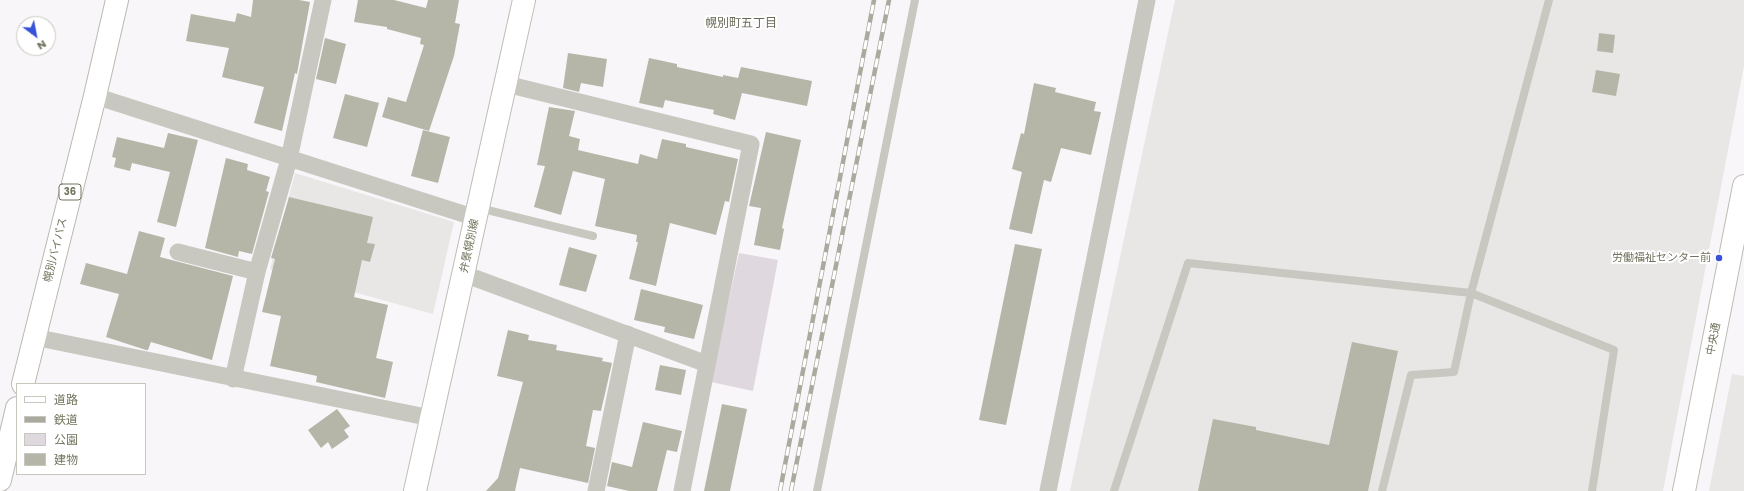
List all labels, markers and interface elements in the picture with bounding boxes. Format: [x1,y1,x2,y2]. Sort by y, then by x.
north arrow [16,16,56,56]
district label: 幌別町五丁目 [705,17,777,31]
text: N [34,36,50,54]
road number: 36 [59,184,81,200]
street label: 幌別バイパス [42,216,70,284]
street label: 弁景幌別線 [458,218,482,274]
place label: 労働福祉センター前 [1612,251,1711,265]
marker: 労働福祉センター前 [1714,253,1724,263]
street label: 中央通 [1704,322,1724,356]
legend [16,383,146,475]
text: 道路 [54,391,78,408]
text: 鉄道 [54,411,78,428]
text: 公園 [54,431,78,448]
text: 建物 [54,451,78,468]

